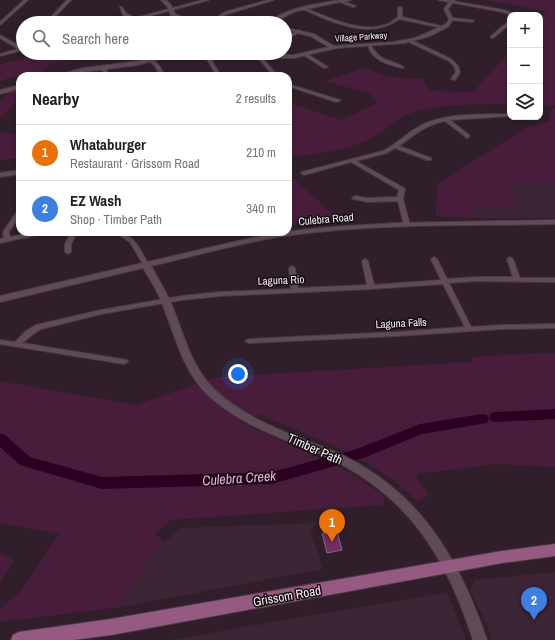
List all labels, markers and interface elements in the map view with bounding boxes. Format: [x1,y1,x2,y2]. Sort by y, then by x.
map controls [507,12,543,120]
button: + [507,12,543,48]
search box [16,16,292,60]
icon: search [30,27,52,49]
text: Search here [62,28,129,49]
street label: Village Parkway [334,29,388,45]
button: − [507,48,543,84]
button: layers [507,84,543,120]
text: Nearby [32,87,79,110]
text: 2 results [236,90,276,107]
text: Whataburger [70,134,146,155]
text: 1 [42,144,48,161]
text: 210 m [246,144,276,161]
text: Restaurant · Grissom Road [70,155,200,172]
text: EZ Wash [70,190,122,211]
text: 2 [42,200,48,217]
text: 340 m [246,200,276,217]
street label: Culebra Road [298,210,354,228]
text: Shop · Timber Path [70,211,162,228]
street label: Laguna Rio [257,272,305,288]
street label: Laguna Falls [375,315,427,331]
your location [228,364,248,384]
street label: Timber Path [285,429,345,469]
water label: Culebra Creek [201,466,278,490]
pin: 1 [319,509,345,542]
street label: Grissom Road [252,582,322,610]
pin: 2 [521,587,547,620]

